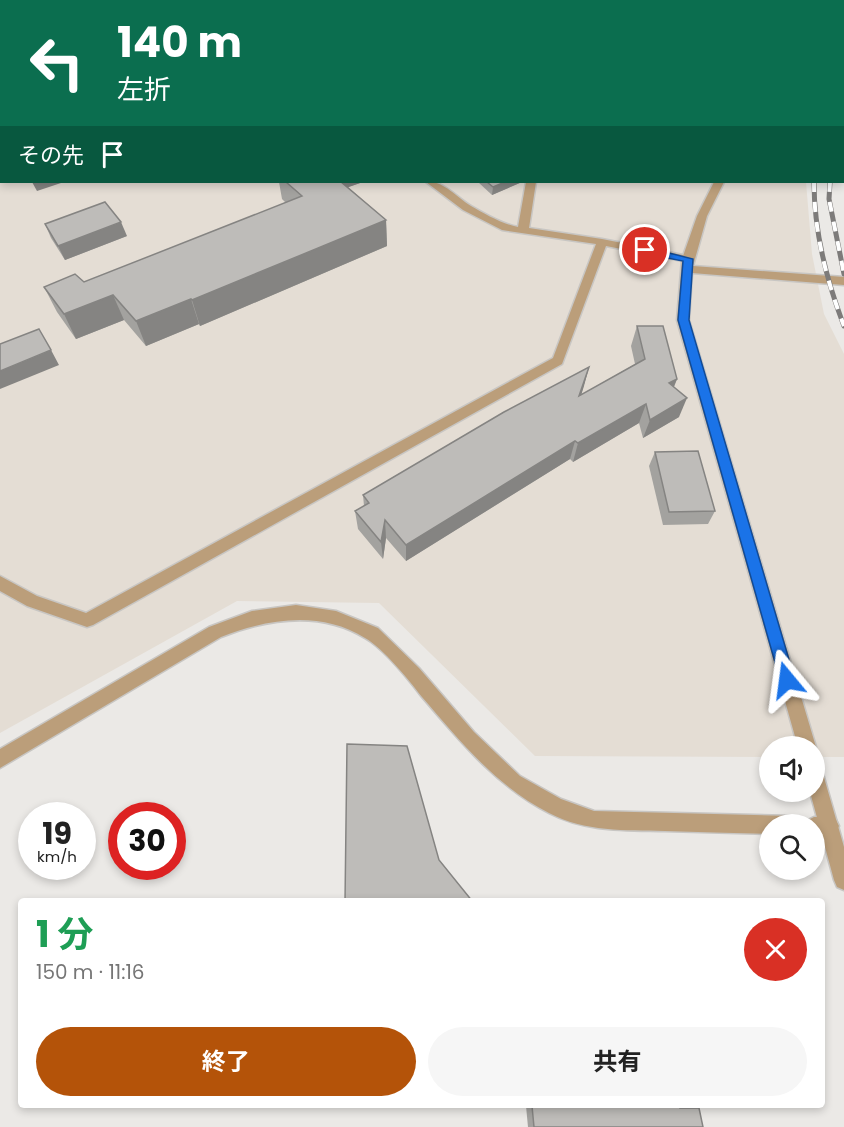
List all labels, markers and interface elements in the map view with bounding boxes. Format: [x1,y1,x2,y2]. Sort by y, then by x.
text: 140 m [117,13,242,72]
icon: left [18,24,96,102]
text: 左折 [117,71,171,108]
icon: arrive [96,138,129,171]
text: その先 [18,140,84,171]
pin [619,224,670,275]
icon: arrive [628,233,661,266]
position arrow [755,648,819,712]
map controls [759,736,825,880]
button: sound [759,736,825,802]
speed limit sign: 30 [108,802,186,880]
text: 19 [42,812,72,855]
button: search [759,814,825,880]
text: km/h [37,846,77,867]
text: 1 分 [36,909,93,960]
button: close [744,918,807,981]
text: 150 m · 11:16 [36,958,145,986]
button: 終了 [36,1027,416,1096]
button: 共有 [428,1027,807,1096]

